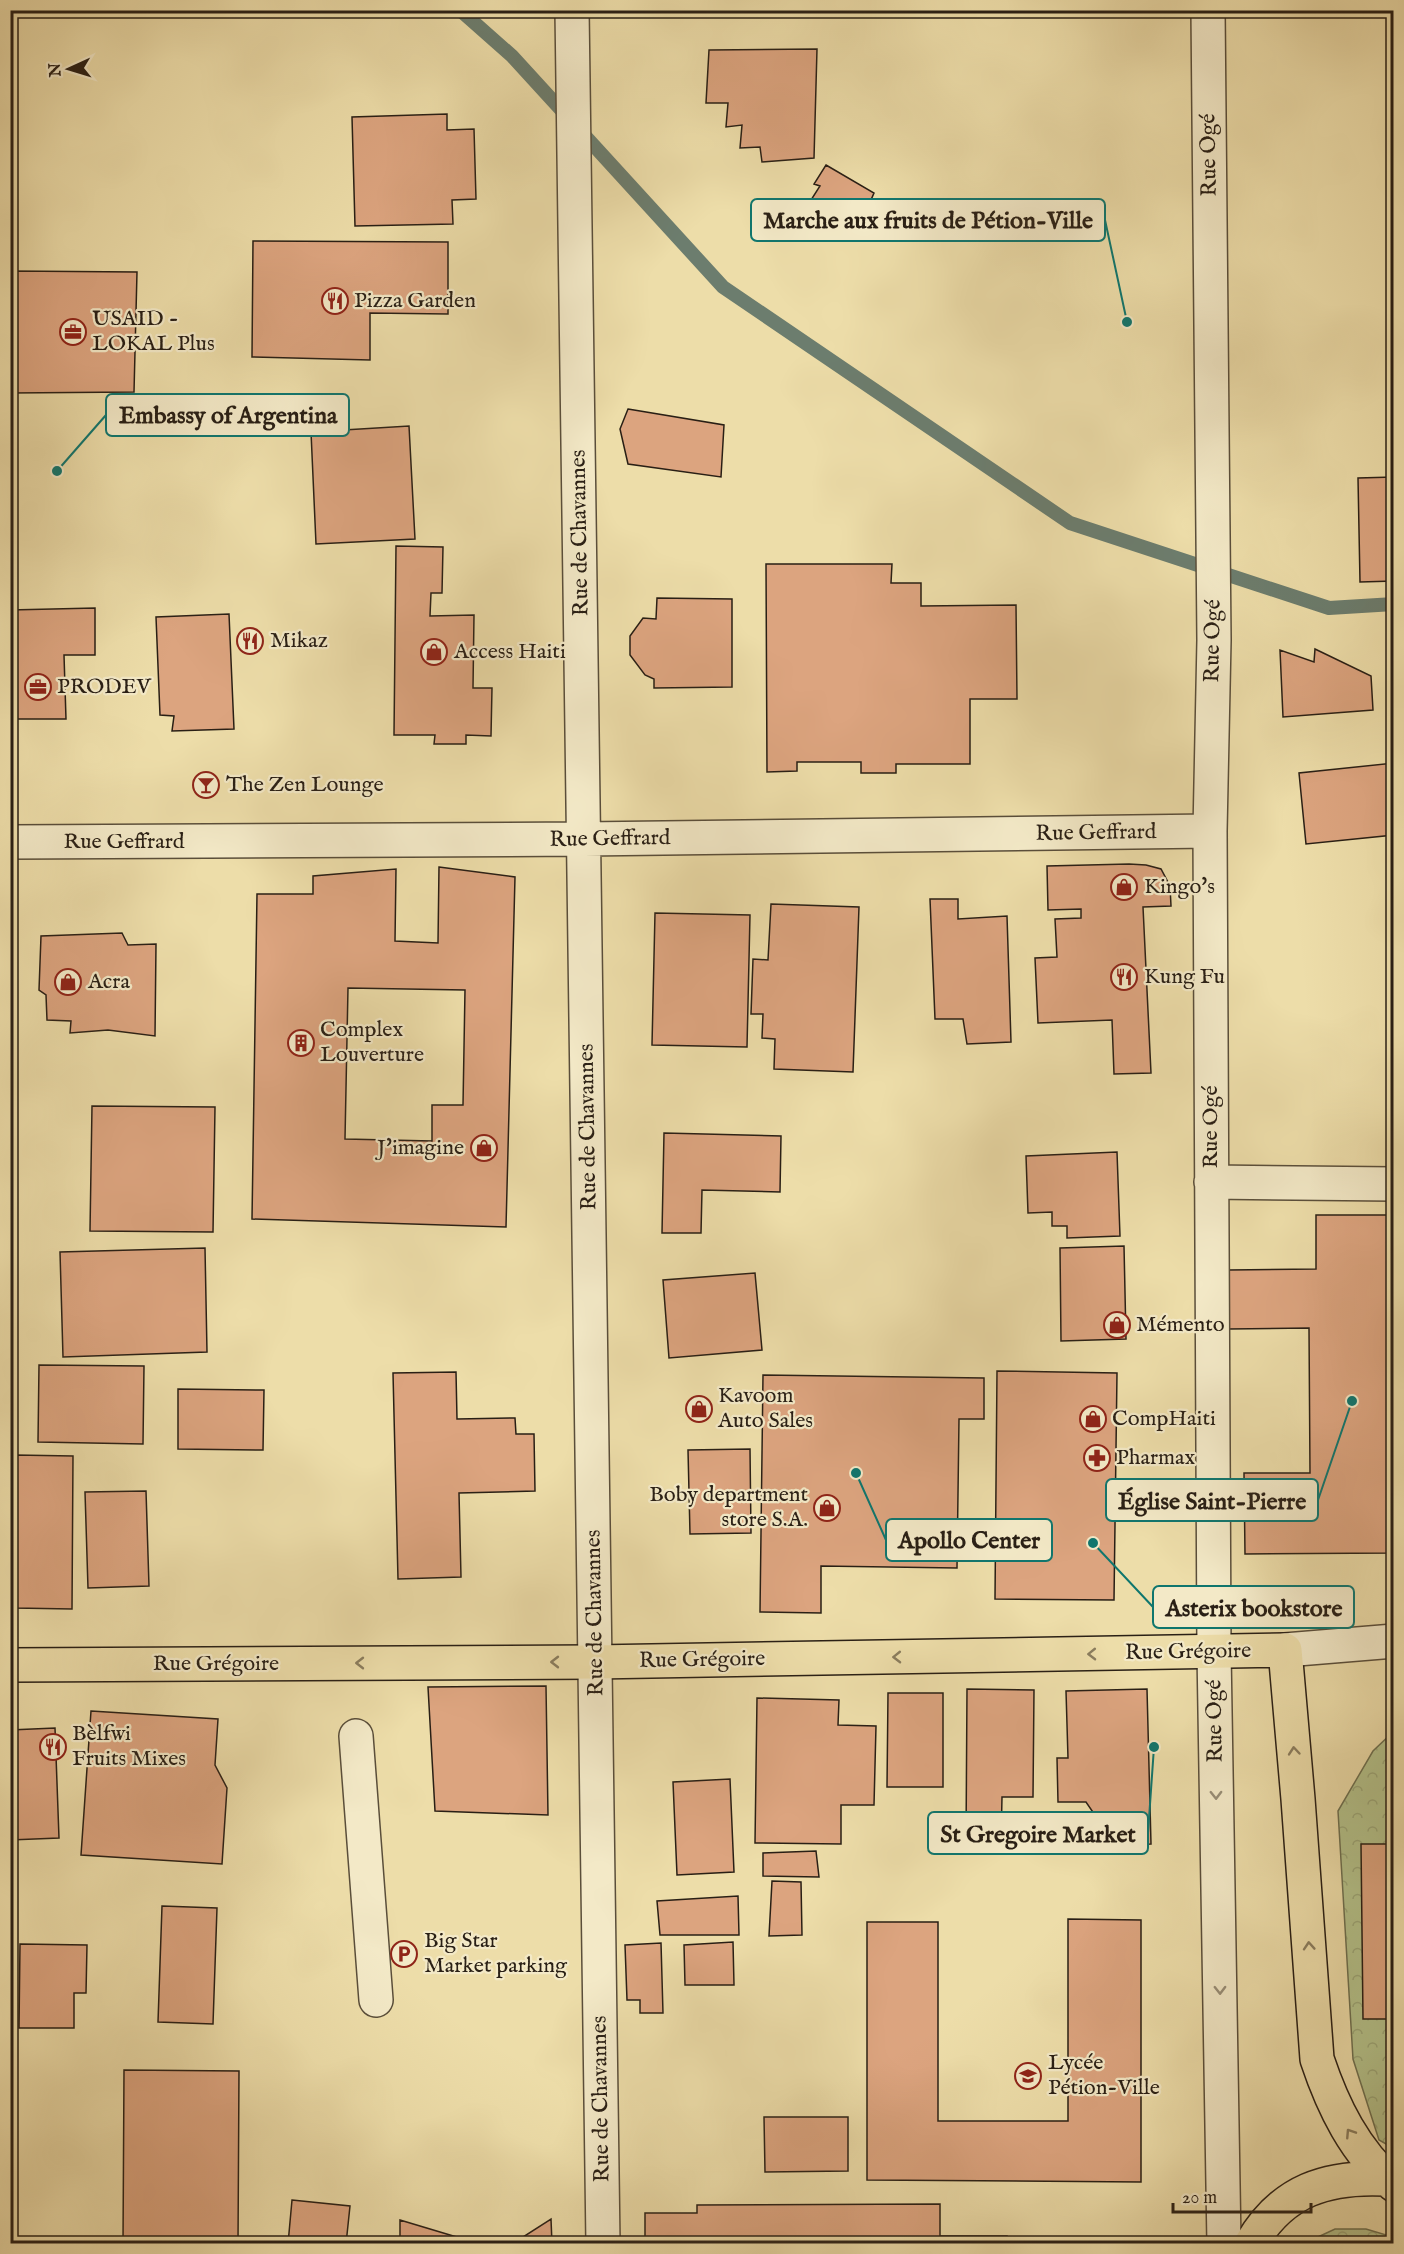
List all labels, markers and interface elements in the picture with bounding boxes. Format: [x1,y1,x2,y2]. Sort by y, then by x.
north arrow [39,39,99,99]
text: N [46,62,67,79]
street label: Rue Ogé [1194,113,1224,197]
callout: Marche aux fruits de Pétion-Ville [751,199,1105,241]
text: Marche aux fruits de Pétion-Ville [763,206,1093,237]
restaurant icon: Pizza Garden [320,286,350,316]
place label: Pizza Garden [354,287,476,315]
place label: USAID - LOKAL Plus [92,305,215,358]
office icon: USAID - LOKAL Plus [58,317,88,347]
callout: Embassy of Argentina [106,394,349,436]
text: Embassy of Argentina [119,401,338,432]
street label: Rue de Chavannes [565,449,595,617]
street label: Rue Ogé [1198,599,1228,683]
restaurant icon: Mikaz [235,626,265,656]
place label: Mikaz [270,627,328,655]
shop icon: Access Haiti [419,637,449,667]
place label: Access Haiti [453,638,566,666]
office icon: PRODEV [23,672,53,702]
place label: PRODEV [57,673,151,701]
bar icon: The Zen Lounge [191,770,221,800]
place label: The Zen Lounge [226,771,384,799]
street label: Rue Geffrard [1035,818,1157,848]
street label: Rue Geffrard [549,824,671,854]
street label: Rue Geffrard [64,828,185,856]
shop icon: Kingo's [1109,872,1139,902]
place label: Kingo's [1144,873,1215,901]
restaurant icon: Kung Fu [1109,962,1139,992]
place label: Kung Fu [1144,963,1225,991]
shop icon: Acra [53,967,83,997]
place label: Acra [87,968,130,996]
place label: Complex Louverture [320,1016,424,1069]
building icon: Complex Louverture [286,1028,316,1058]
street label: Rue de Chavannes [573,1043,603,1211]
street label: Rue Ogé [1197,1085,1225,1169]
shop icon: J'imagine [469,1133,499,1163]
place label: J'imagine [374,1134,464,1162]
shop icon: Mémento [1102,1310,1132,1340]
place label: Mémento [1136,1311,1225,1339]
place label: Kavoom Auto Sales [717,1382,813,1435]
shop icon: Kavoom Auto Sales [684,1394,714,1424]
shop icon: CompHaiti [1078,1404,1108,1434]
place label: CompHaiti [1112,1405,1216,1433]
pharmacy icon: Pharmax [1082,1443,1112,1473]
place label: Pharmax [1116,1444,1196,1472]
callout: Église Saint-Pierre [1106,1479,1318,1521]
place label: Boby department store S.A. [649,1481,808,1534]
text: Église Saint-Pierre [1118,1487,1306,1518]
shop icon: Boby department store S.A. [812,1493,842,1523]
callout: Apollo Center [886,1519,1052,1561]
text: Apollo Center [897,1526,1040,1557]
street label: Rue de Chavannes [580,1529,610,1697]
callout: Asterix bookstore [1153,1586,1354,1628]
text: Asterix bookstore [1165,1594,1342,1625]
street label: Rue Grégoire [1125,1637,1251,1667]
street label: Rue Grégoire [639,1645,765,1675]
one-way arrow [1088,1648,1097,1660]
street label: Rue Grégoire [153,1650,279,1678]
one-way arrow [893,1651,902,1663]
one-way arrow [551,1656,560,1668]
one-way arrow [356,1657,365,1669]
street label: Rue Ogé [1200,1679,1230,1763]
place label: Bèlfwi Fruits Mixes [72,1720,186,1773]
restaurant icon: Bèlfwi Fruits Mixes [38,1732,68,1762]
one-way arrow [1288,1747,1301,1756]
one-way arrow [1210,1790,1223,1799]
callout: St Gregoire Market [928,1812,1148,1854]
text: St Gregoire Market [940,1820,1137,1851]
place label: Big Star Market parking [424,1927,568,1980]
parking icon: Big Star Market parking [389,1939,419,1969]
one-way arrow [1303,1941,1316,1950]
one-way arrow [1214,1985,1226,1994]
street label: Rue de Chavannes [586,2015,616,2183]
place label: Lycée Pétion-Ville [1048,2049,1160,2102]
school or university icon: Lycée Pétion-Ville [1013,2061,1043,2091]
one-way arrow [1346,2129,1357,2140]
scale bar [1173,2176,1311,2214]
text: 20 m [1182,2187,1217,2210]

